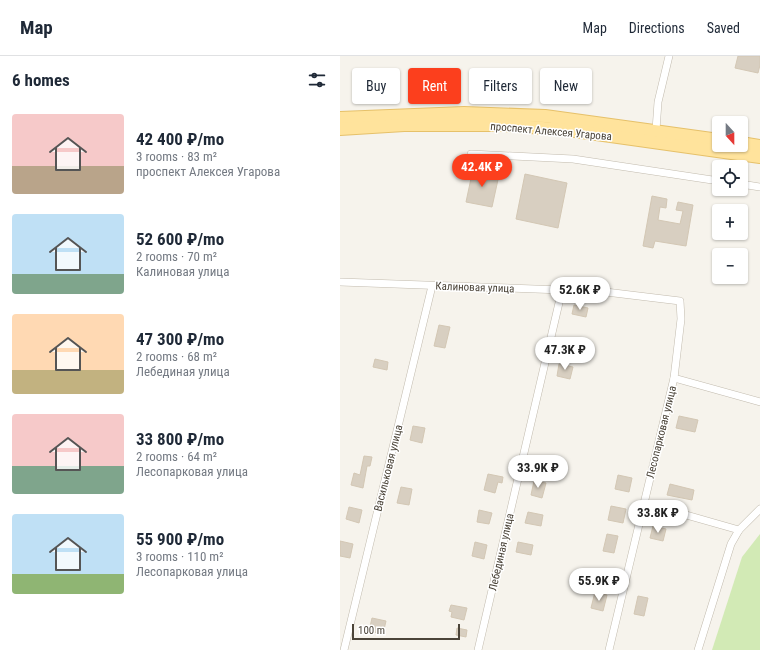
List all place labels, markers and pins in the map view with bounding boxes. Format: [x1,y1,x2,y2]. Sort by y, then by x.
pin: 42.4K ₽ [445,154,519,188]
pin: 52.6K ₽ [543,277,617,311]
pin: 47.3K ₽ [528,337,602,371]
pin: 33.9K ₽ [501,455,575,489]
pin: 33.8K ₽ [621,500,695,534]
pin: 55.9K ₽ [562,568,636,602]

